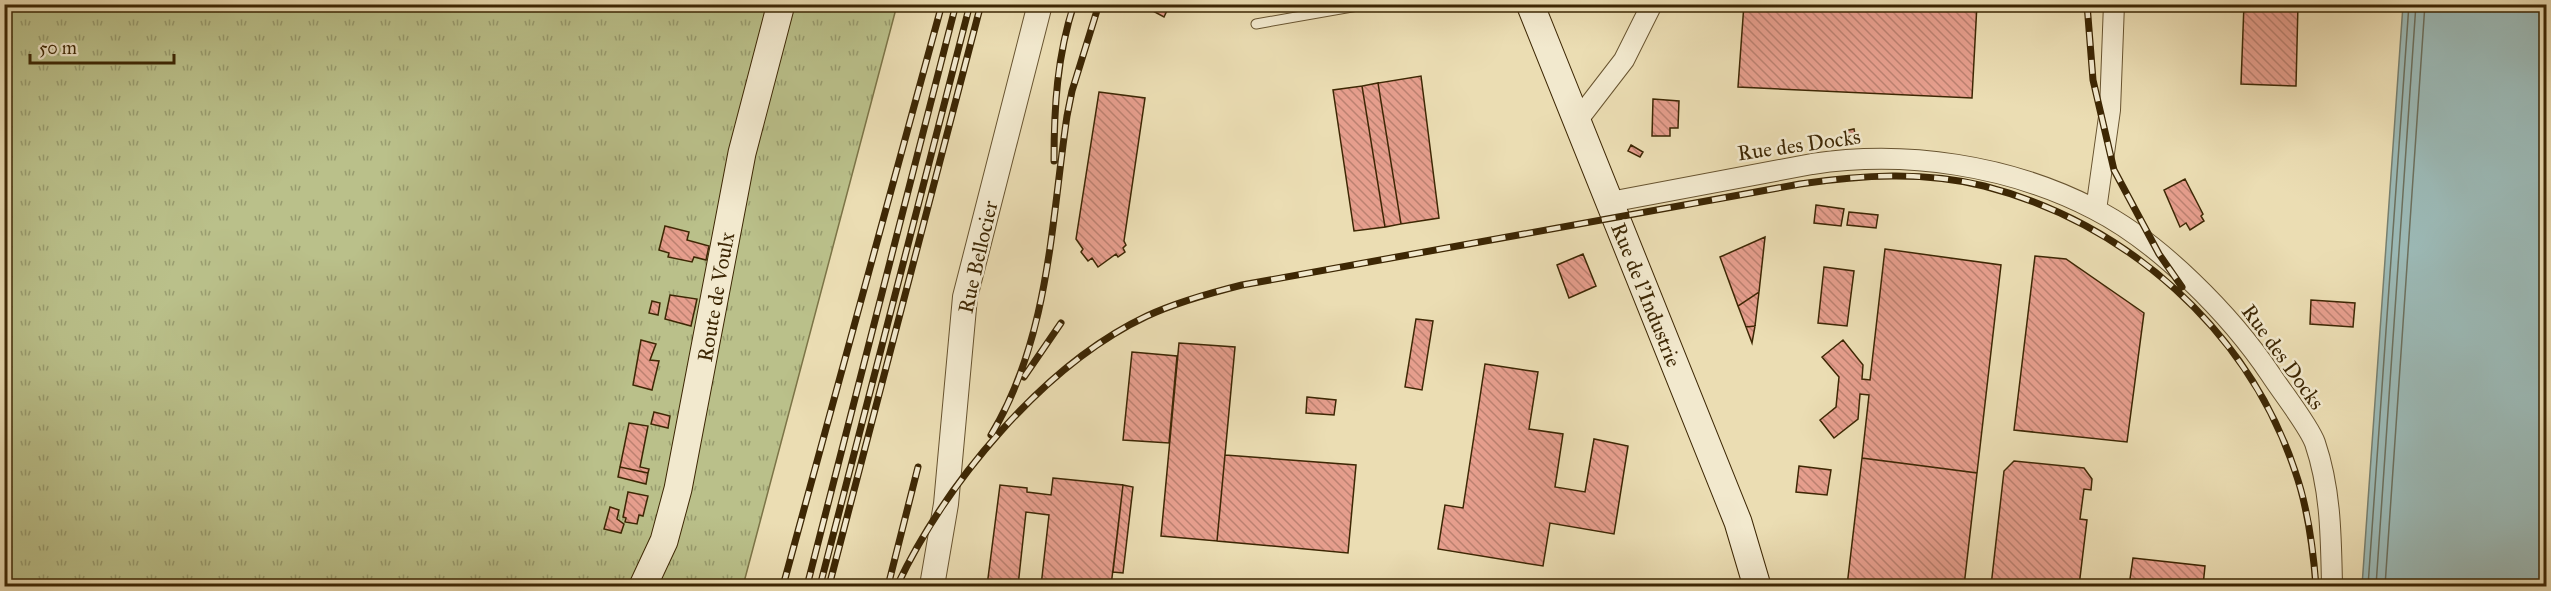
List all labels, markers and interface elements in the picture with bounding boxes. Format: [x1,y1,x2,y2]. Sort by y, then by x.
scale bar [30,27,174,65]
text: 50 m [39,37,77,59]
street label: Rue des Docks [1736,123,1862,167]
street label: Rue Bellocier [952,198,1004,316]
street label: Rue de l'Industrie [1605,219,1687,371]
street label: Route de Voulx [692,230,740,364]
street label: Rue des Docks [2236,299,2330,415]

